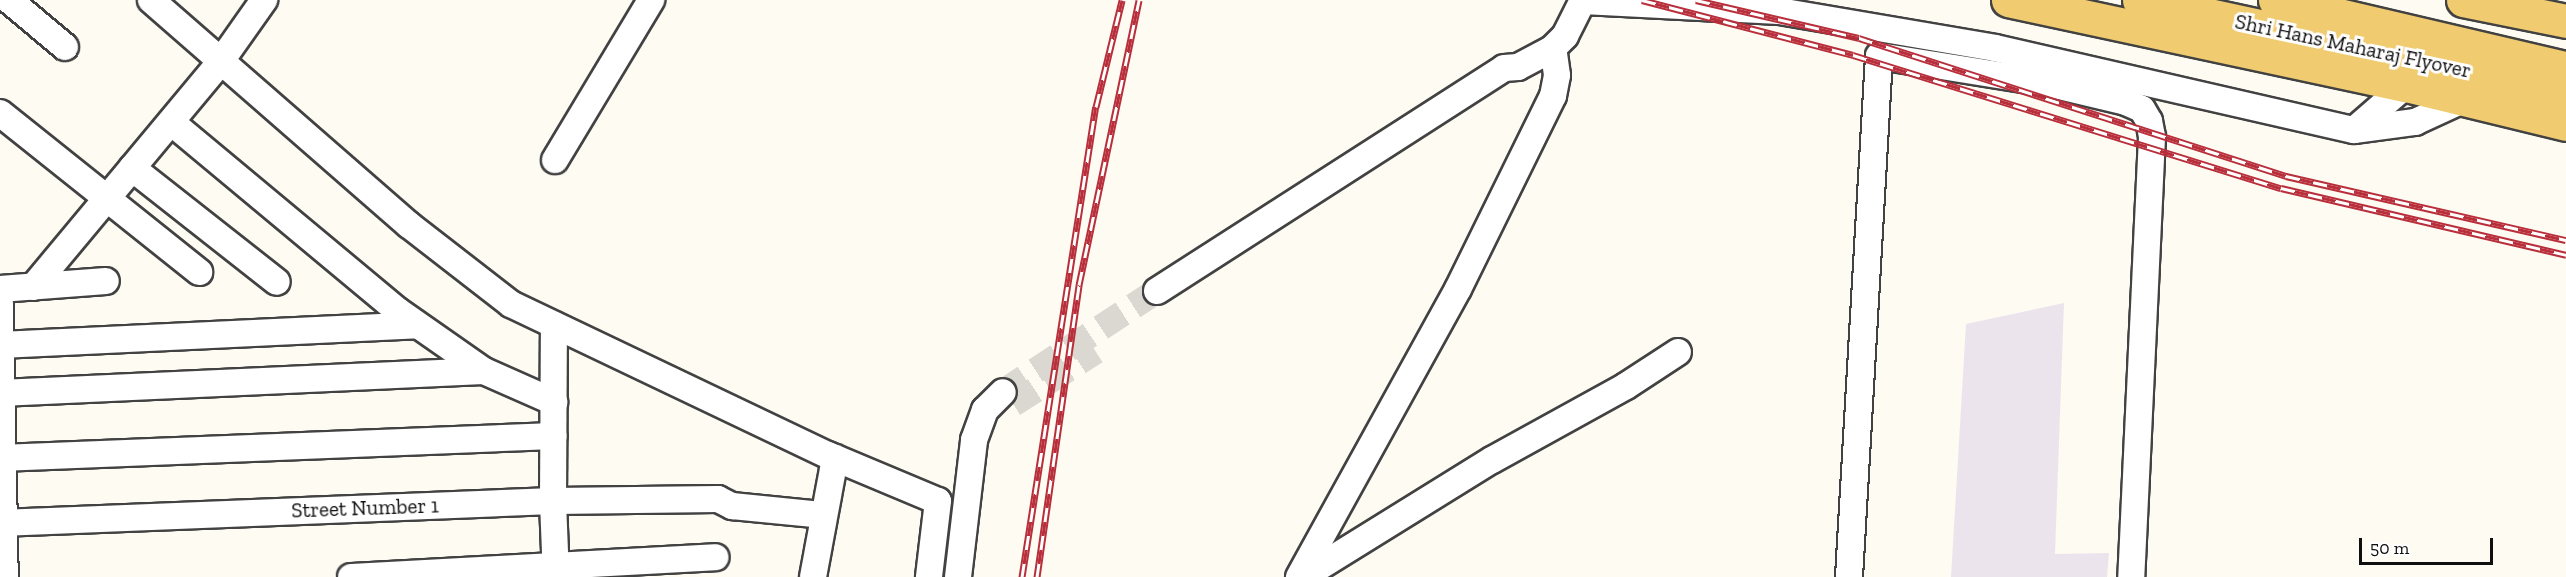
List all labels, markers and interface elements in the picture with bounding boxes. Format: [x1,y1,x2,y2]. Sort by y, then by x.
street label: Shri Hans Maharaj Flyover [2233,9,2473,83]
street label: Street Number 1 [291,493,439,523]
scale bar [2362,526,2496,564]
text: 50 m [2370,537,2409,559]

